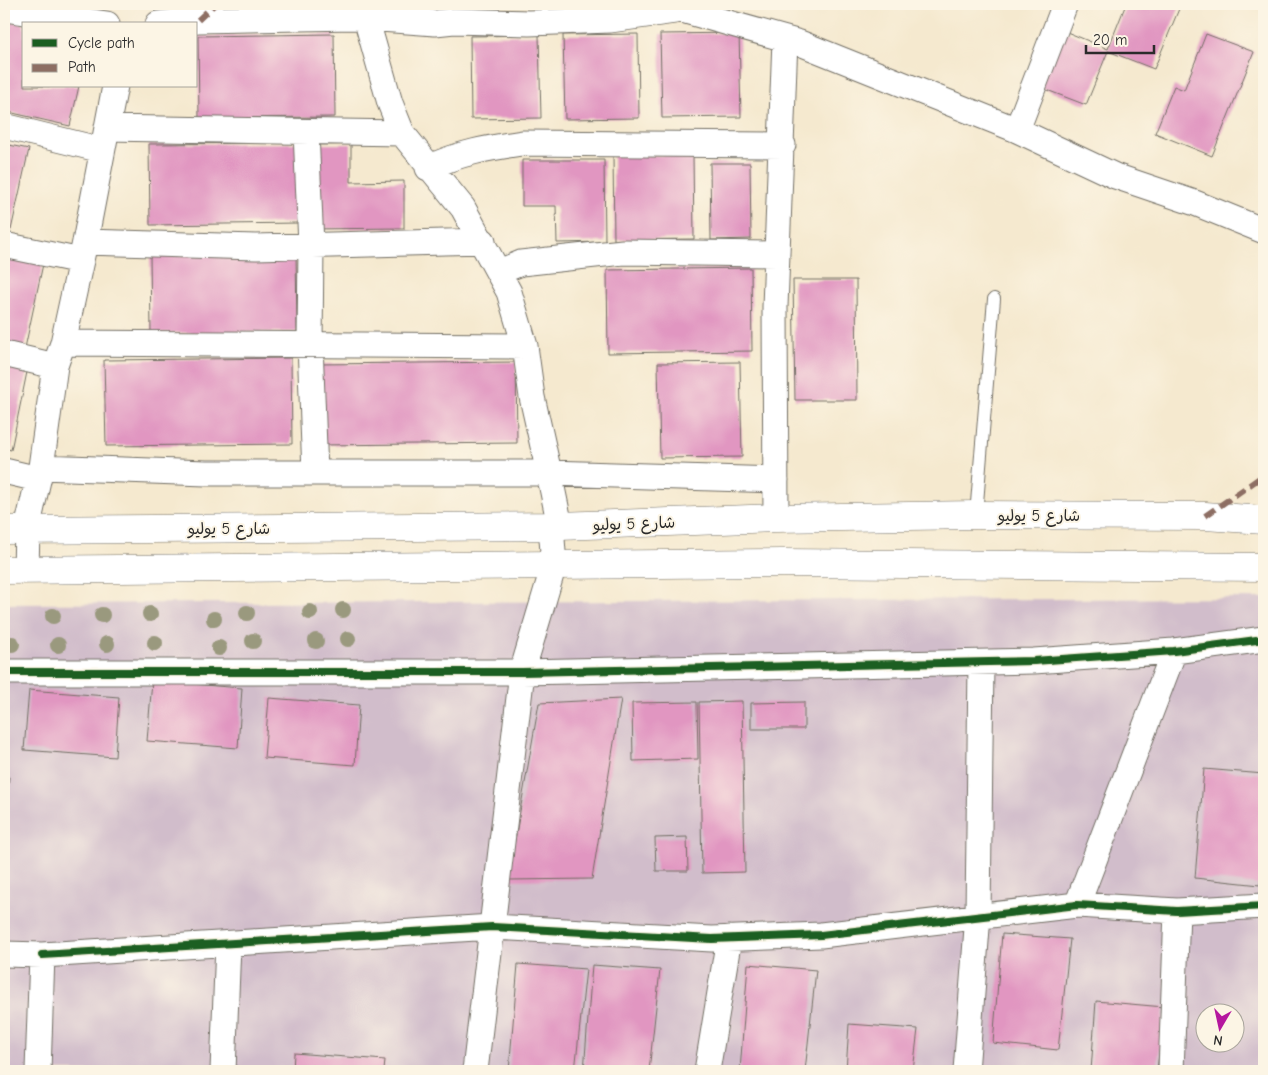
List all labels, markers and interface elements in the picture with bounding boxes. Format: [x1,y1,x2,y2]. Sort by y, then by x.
legend [22,22,198,88]
scale bar [1086,22,1153,54]
text: 20 m [1093,31,1127,49]
text: Cycle path [68,34,135,52]
text: Path [68,58,96,76]
street label: شارع 5 يوليو [997,507,1080,527]
street label: شارع 5 يوليو [592,514,676,536]
street label: شارع 5 يوليو [187,520,270,540]
north arrow [1196,1002,1246,1052]
text: N [1212,1031,1224,1049]

